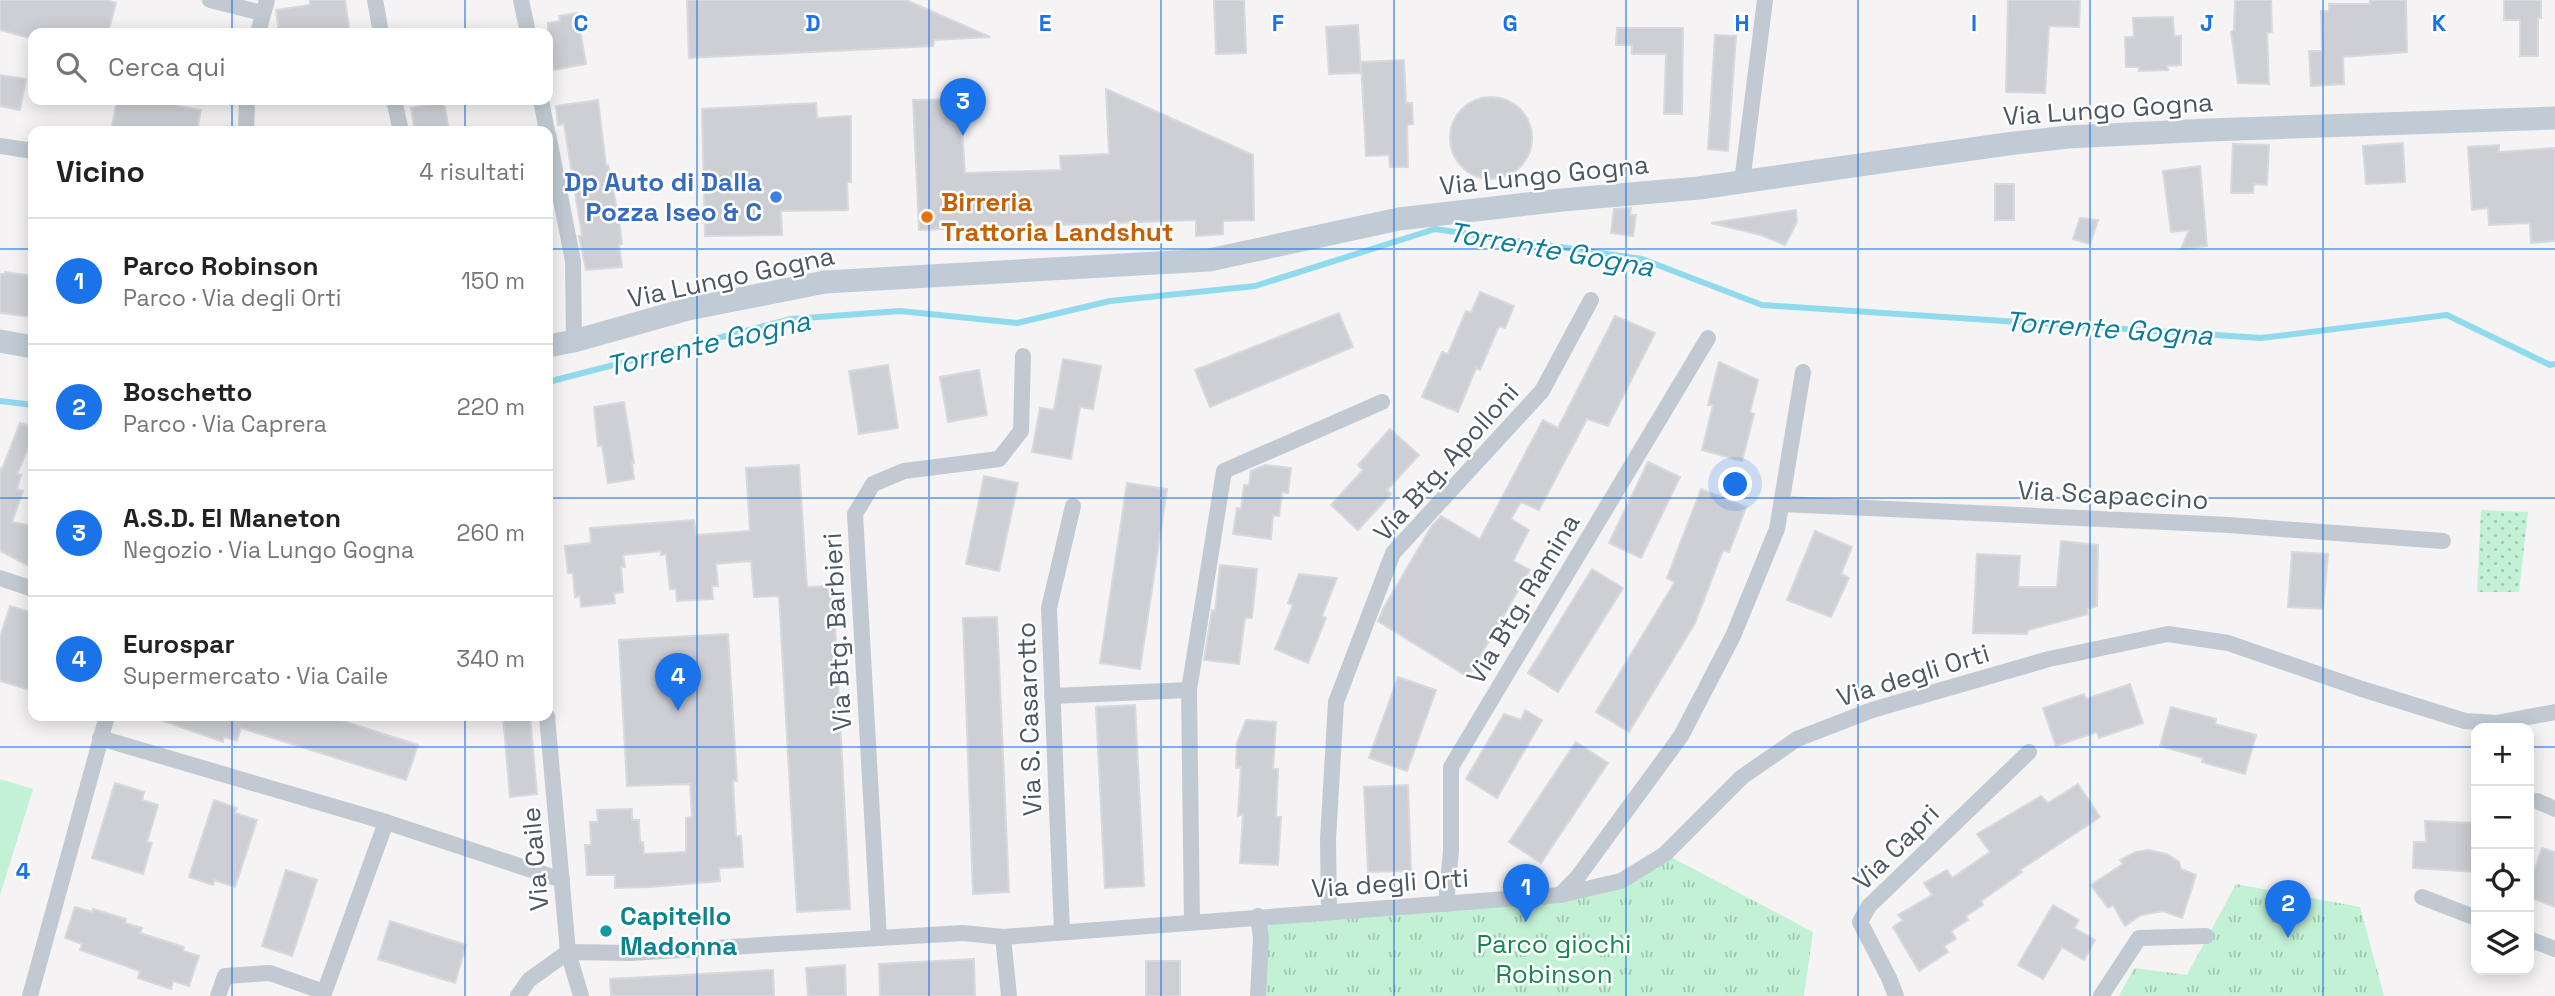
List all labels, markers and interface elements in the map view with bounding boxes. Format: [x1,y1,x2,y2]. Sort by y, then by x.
text: C [574,8,588,38]
text: D [805,8,821,38]
text: E [1039,8,1051,38]
text: F [1272,8,1284,38]
text: G [1502,8,1518,38]
text: H [1734,8,1750,38]
text: I [1971,8,1977,38]
text: J [2200,8,2214,38]
text: K [2432,8,2447,38]
search box [28,28,553,105]
icon: search [52,48,90,86]
text: Cerca qui [108,50,226,84]
pin: 3 [940,78,986,136]
street label: Via Lungo Gogna [2002,85,2214,133]
street label: Via Lungo Gogna [1438,147,1650,203]
text: Vicino [56,152,145,191]
text: 4 risultati [419,157,525,187]
place label: Dp Auto di Dalla Pozza Iseo & C [564,165,762,229]
place label: Birreria Trattoria Landshut [941,185,1174,249]
marker: Dp Auto di Dalla Pozza Iseo & C [768,189,784,205]
marker: Birreria Trattoria Landshut [919,209,935,225]
water label: Torrente Gogna [1445,213,1657,285]
street label: Via Lungo Gogna [625,239,837,315]
text: Parco Robinson [123,249,318,283]
text: 1 [74,266,84,296]
text: 150 m [461,266,525,296]
text: Parco · Via degli Orti [123,283,341,313]
water label: Torrente Gogna [603,302,814,384]
water label: Torrente Gogna [2004,303,2215,353]
text: Boschetto [123,375,252,409]
street label: Via Btg. Apolloni [1366,376,1526,548]
text: 2 [72,392,86,422]
text: 220 m [457,392,525,422]
text: Parco · Via Caprera [123,409,327,439]
your location [1718,467,1752,501]
street label: Via Scapaccino [2017,473,2209,517]
text: A.S.D. El Maneton [123,501,341,535]
street label: Via Btg. Ramina [1459,508,1587,690]
text: 3 [72,518,86,548]
text: 260 m [457,518,525,548]
street label: Via Btg. Barbieri [815,532,859,732]
text: Negozio · Via Lungo Gogna [123,535,414,565]
street label: Via S. Casarotto [1009,621,1049,817]
text: Eurospar [123,627,235,661]
street label: Via degli Orti [1833,636,1993,714]
text: 4 [72,644,86,674]
text: 340 m [456,644,525,674]
pin: 4 [655,653,701,711]
text: Supermercato · Via Caile [123,661,388,691]
map controls [2471,723,2534,975]
button: + [2471,723,2534,786]
button: − [2471,786,2534,849]
street label: Via Capri [1846,797,1946,897]
street label: Via Caile [514,806,556,912]
button: locate [2471,849,2534,912]
text: 4 [16,856,31,886]
street label: Via degli Orti [1310,861,1470,905]
pin: 1 [1503,864,1549,922]
pin: 2 [2265,880,2311,938]
place label: Capitello Madonna [620,899,737,963]
button: layers [2471,912,2534,975]
marker: Capitello Madonna [598,923,614,939]
park label: Parco giochi Robinson [1477,927,1631,991]

